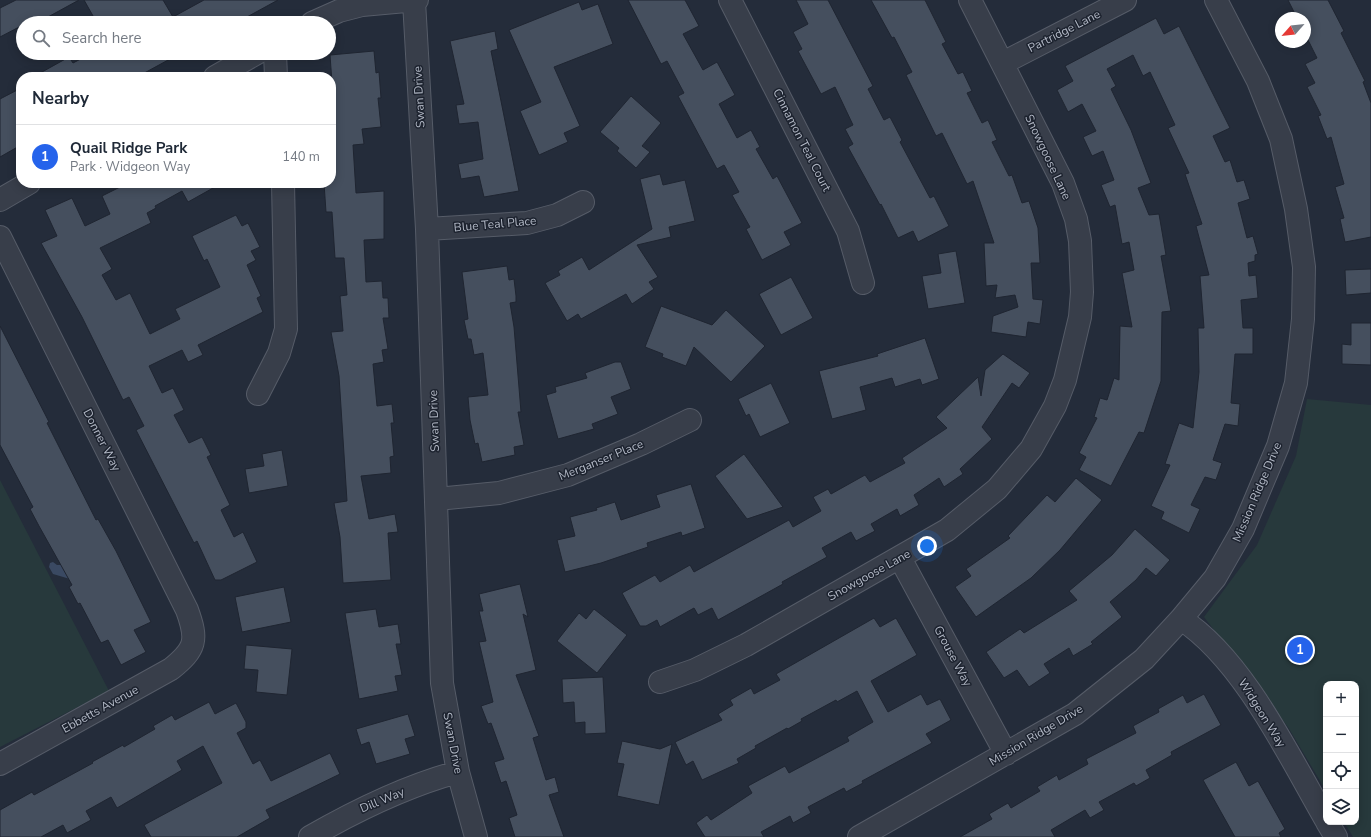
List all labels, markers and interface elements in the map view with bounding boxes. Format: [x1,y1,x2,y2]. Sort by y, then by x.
street label: Partridge Lane [1025,6,1103,56]
north arrow [1275,12,1311,48]
search box [16,16,336,60]
icon: search [30,27,52,49]
text: Search here [62,28,142,48]
street label: Swan Drive [409,66,429,128]
street label: Cinnamon Teal Court [769,86,835,195]
text: Nearby [32,87,89,110]
street label: Snowgoose Lane [1021,112,1075,202]
text: Quail Ridge Park [70,138,187,158]
text: 1 [41,148,49,166]
text: 140 m [282,148,320,166]
text: Park · Widgeon Way [70,158,190,176]
street label: Blue Teal Place [453,212,537,236]
street label: Swan Drive [425,390,443,452]
street label: Donner Way [79,406,125,475]
street label: Merganser Place [556,436,646,484]
street label: Mission Ridge Drive [1229,440,1285,544]
your location [917,536,937,556]
street label: Snowgoose Lane [825,546,913,604]
street label: Grouse Way [930,623,976,690]
pin: 1 [1287,635,1313,665]
street label: Widgeon Way [1235,676,1290,751]
street label: Ebbetts Avenue [59,681,141,737]
map controls [1323,681,1359,825]
button: + [1323,681,1359,717]
street label: Mission Ridge Drive [986,701,1086,769]
street label: Swan Drive [439,711,467,775]
button: − [1323,717,1359,753]
button: locate [1323,753,1359,789]
street label: Dill Way [357,783,407,817]
button: layers [1323,789,1359,825]

